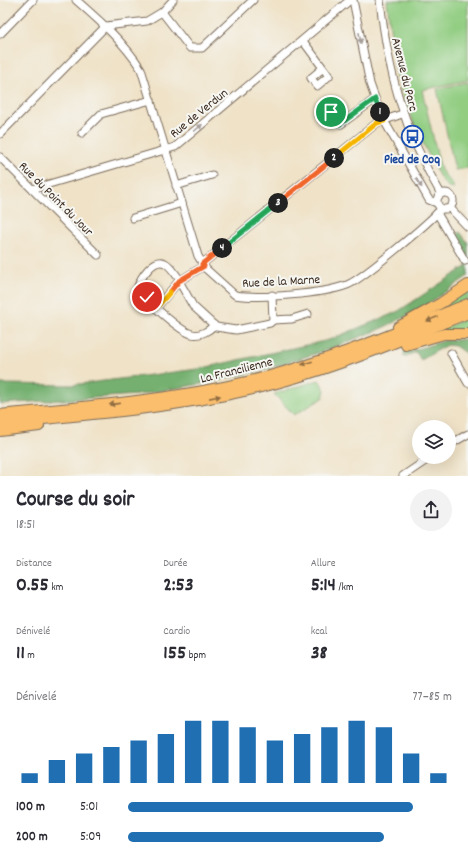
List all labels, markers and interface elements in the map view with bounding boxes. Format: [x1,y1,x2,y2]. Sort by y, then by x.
one-way arrow [358,32,364,44]
street label: Avenue du Parc [385,36,422,113]
street label: Rue de Verdun [166,85,233,143]
pin [314,95,348,129]
icon: arrive [320,101,342,123]
pin: 1 [370,102,390,122]
text: 1 [379,104,381,120]
bus stop icon: Pied de Coq [399,123,425,149]
one-way arrow [192,124,203,133]
pin: 2 [324,148,344,168]
text: 2 [332,150,336,166]
place label: Pied de Coq [384,151,440,170]
street label: Rue du Point du Jour [14,158,97,242]
one-way arrow [416,177,423,189]
pin: 3 [268,193,288,213]
text: 3 [276,195,280,211]
pin: 4 [212,238,232,258]
text: 4 [220,240,224,256]
street label: Rue de la Marne [242,271,321,294]
pin [130,280,164,314]
icon: check [136,286,158,308]
one-way arrow [425,316,437,322]
street label: La Francilienne [199,353,275,390]
one-way arrow [301,360,313,366]
one-way arrow [209,393,221,399]
one-way arrow [109,401,121,407]
map controls [412,420,456,464]
button: layers [412,420,456,464]
text: Course du soir [16,485,134,516]
button: share [410,489,452,531]
text: 18:51 [16,516,35,535]
text: Distance [16,556,52,572]
text: Durée [163,556,187,572]
text: Allure [311,556,336,572]
text: 0.55 [16,572,49,600]
text: 2:53 [163,572,194,600]
text: 5:14 [311,572,336,600]
text: km [49,580,63,596]
text: /km [336,580,354,596]
text: Dénivelé [16,624,50,640]
text: Cardio [163,624,190,640]
text: kcal [311,624,327,640]
text: 11 [16,640,25,668]
text: 155 [163,640,186,668]
text: 38 [311,640,328,668]
text: m [25,648,35,664]
text: bpm [186,648,206,664]
text: Dénivelé [16,688,57,707]
text: 77–85 m [412,688,452,707]
text: 100 m [16,798,45,817]
text: 5:01 [80,798,98,817]
text: 200 m [16,828,48,847]
text: 5:09 [80,828,101,847]

